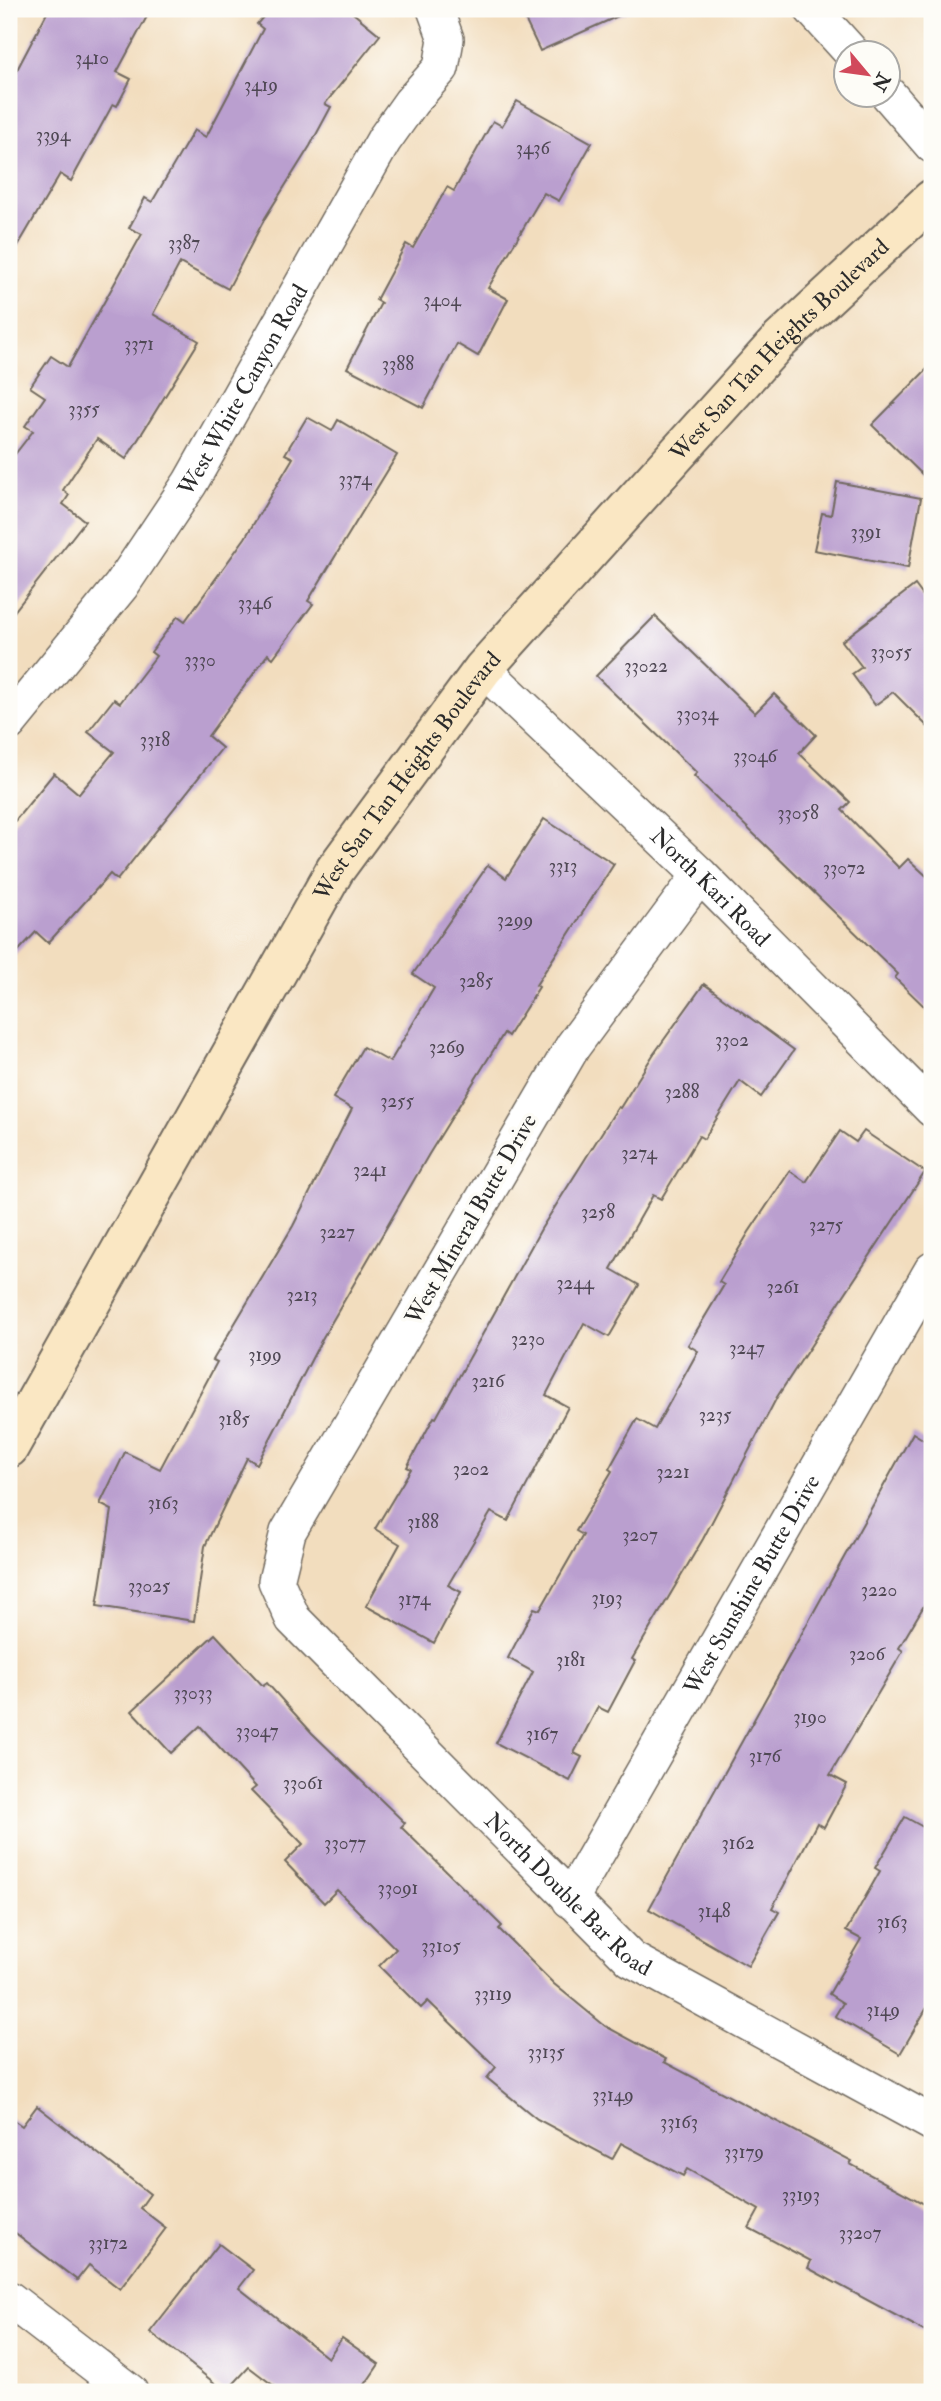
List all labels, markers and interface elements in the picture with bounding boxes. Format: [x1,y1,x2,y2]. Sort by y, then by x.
north arrow [832,38,902,108]
house number: 3410 [75,46,109,70]
text: N [866,68,896,96]
house number: 3419 [244,73,278,97]
house number: 3394 [36,123,71,147]
house number: 3436 [516,136,552,160]
house number: 3387 [168,231,200,255]
street label: West San Tan Heights Boulevard [663,232,895,468]
street label: West White Canyon Road [171,279,314,502]
house number: 3404 [423,288,461,312]
house number: 3371 [124,332,154,356]
house number: 3388 [382,352,414,376]
house number: 3355 [68,397,100,421]
house number: 3374 [338,467,372,491]
house number: 3391 [850,520,882,544]
house number: 3346 [238,591,274,615]
house number: 33055 [870,640,912,664]
street label: West San Tan Heights Boulevard [306,645,507,906]
house number: 3330 [184,648,216,672]
house number: 33022 [624,654,668,678]
house number: 33034 [676,702,719,726]
house number: 3318 [140,728,170,752]
house number: 33046 [733,744,778,768]
house number: 33058 [777,801,819,825]
street label: North Kari Road [644,821,777,952]
house number: 3313 [549,854,577,878]
house number: 33072 [823,856,865,880]
house number: 3299 [497,908,533,932]
house number: 3285 [459,969,494,993]
house number: 3302 [715,1028,749,1052]
house number: 3269 [429,1035,465,1059]
house number: 3288 [665,1080,699,1104]
house number: 3255 [380,1089,414,1113]
street label: West Mineral Butte Drive [398,1108,543,1330]
house number: 3274 [621,1141,657,1165]
house number: 3241 [353,1158,387,1182]
house number: 3258 [581,1200,615,1224]
house number: 3275 [809,1213,844,1237]
house number: 3227 [319,1220,355,1244]
house number: 3244 [556,1271,594,1295]
house number: 3261 [766,1275,800,1299]
house number: 3213 [287,1283,318,1307]
house number: 3230 [511,1327,545,1351]
house number: 3247 [729,1336,765,1360]
house number: 3199 [248,1343,282,1367]
house number: 3216 [471,1369,506,1393]
house number: 3235 [699,1403,732,1427]
house number: 3185 [218,1407,250,1431]
house number: 3202 [453,1457,489,1481]
house number: 3221 [656,1460,690,1484]
street label: West Sunshine Butte Drive [676,1469,826,1700]
house number: 3163 [148,1491,178,1515]
house number: 3188 [407,1510,439,1534]
house number: 3207 [622,1523,658,1547]
house number: 33025 [128,1574,171,1598]
house number: 3220 [861,1578,897,1602]
house number: 3193 [591,1586,623,1610]
house number: 3174 [398,1587,431,1611]
house number: 3206 [849,1642,887,1666]
house number: 3181 [556,1648,586,1672]
house number: 33033 [174,1681,212,1705]
house number: 3190 [793,1705,827,1729]
house number: 33047 [236,1719,279,1743]
house number: 3167 [526,1722,558,1746]
house number: 3176 [749,1744,783,1768]
house number: 33061 [283,1771,323,1795]
street label: North Double Bar Road [479,1806,657,1982]
house number: 33077 [324,1831,366,1855]
house number: 3162 [721,1831,755,1855]
house number: 33091 [378,1876,418,1900]
house number: 3148 [697,1899,731,1923]
house number: 3163 [877,1910,907,1934]
house number: 33105 [421,1934,461,1958]
house number: 33119 [474,1982,512,2006]
house number: 3149 [866,1998,900,2022]
house number: 33135 [527,2040,565,2064]
house number: 33149 [592,2083,634,2107]
house number: 33163 [660,2110,698,2134]
house number: 33179 [724,2140,764,2164]
house number: 33193 [782,2183,820,2207]
house number: 33207 [839,2221,882,2245]
house number: 33172 [88,2231,128,2255]

